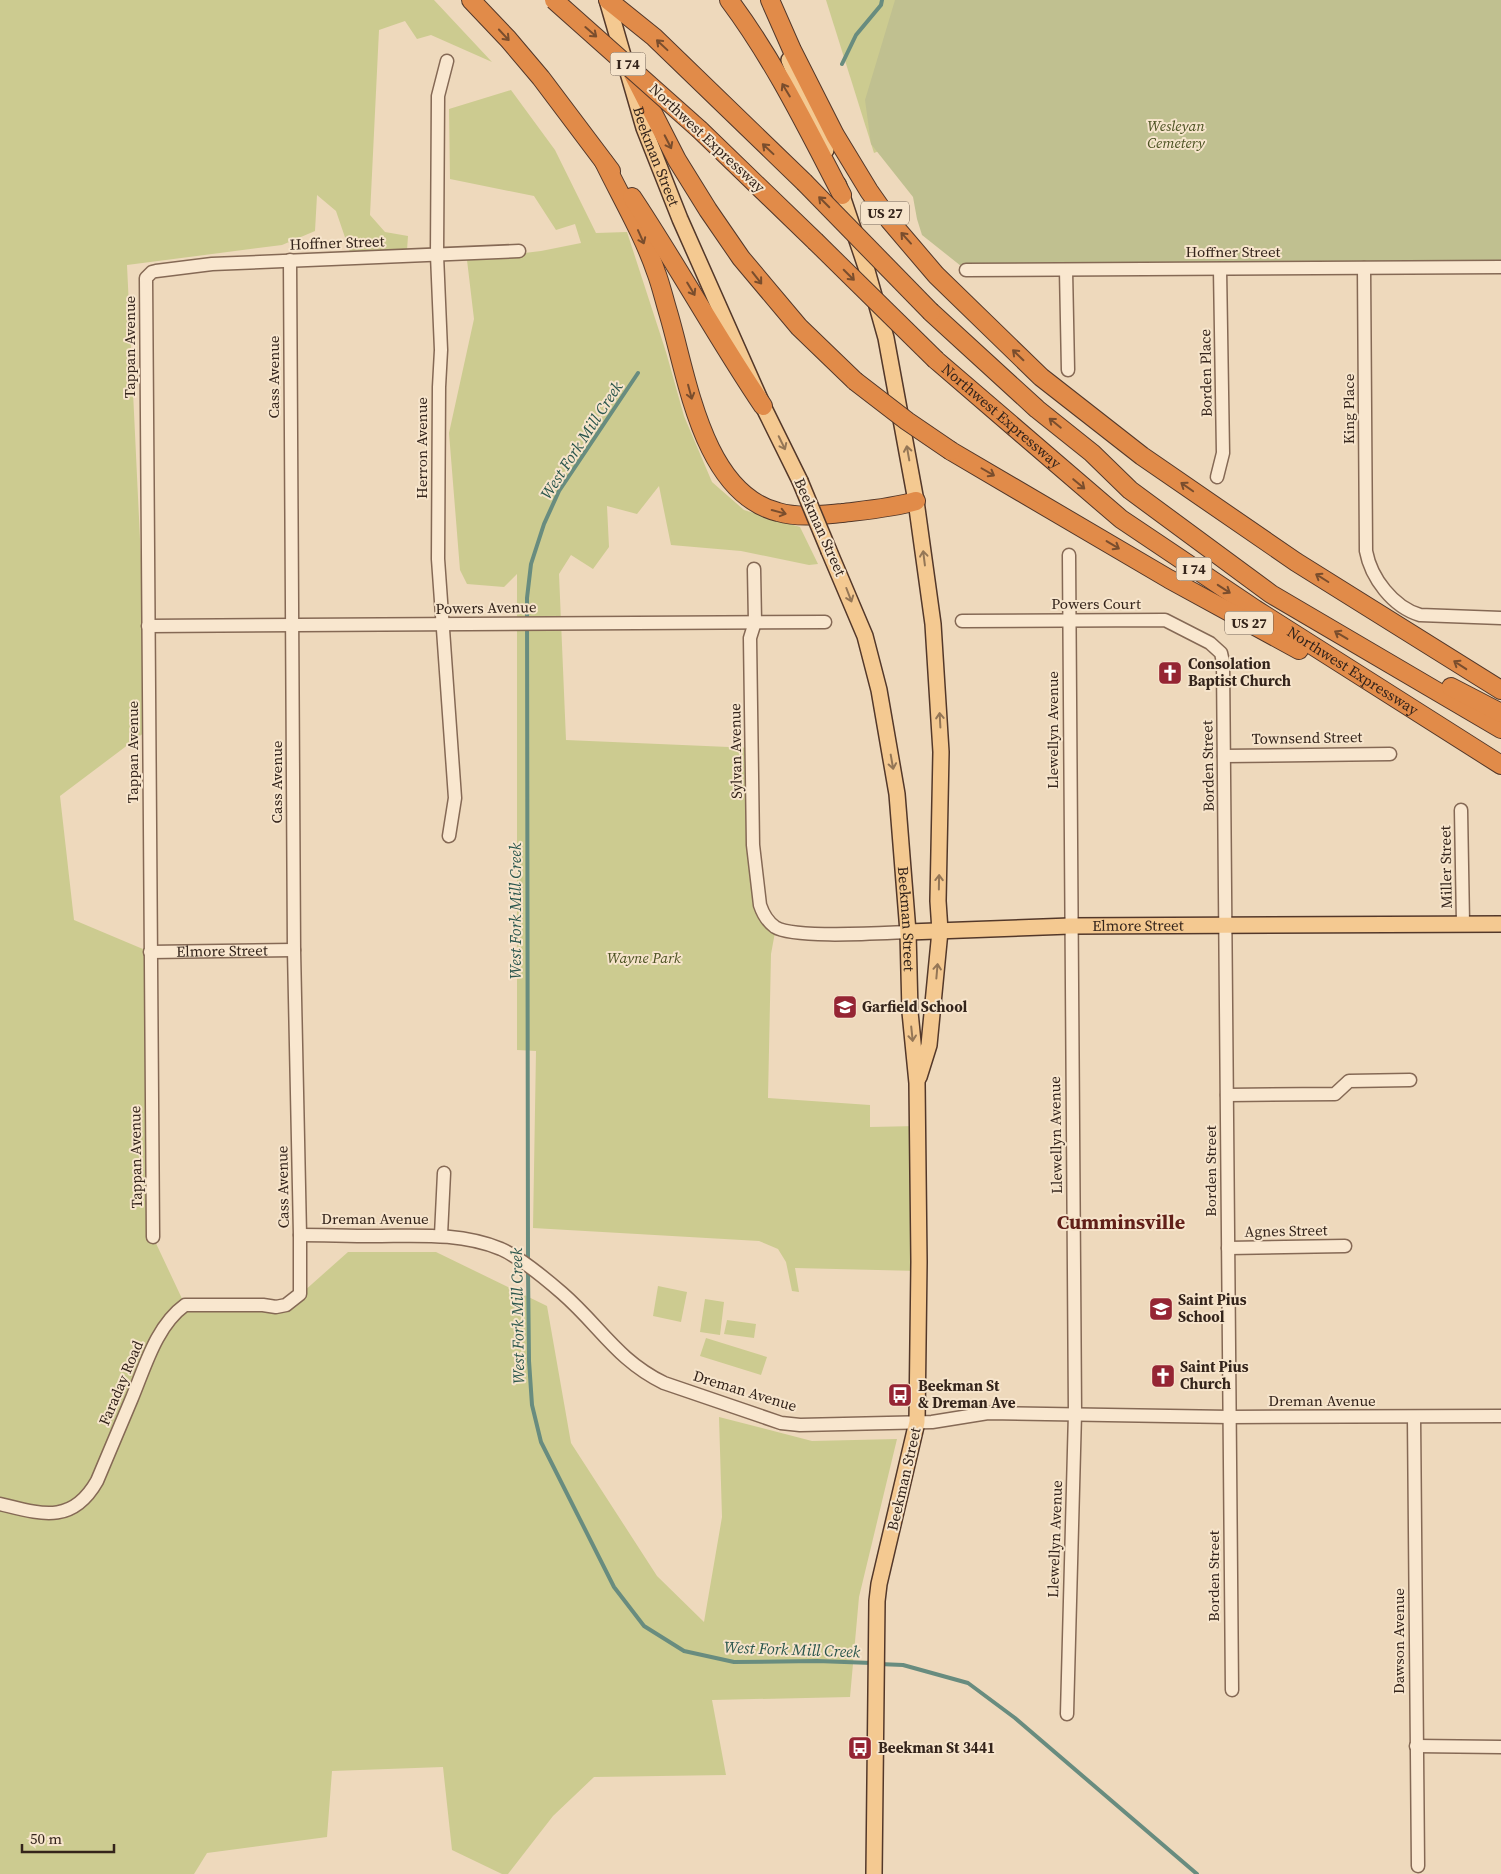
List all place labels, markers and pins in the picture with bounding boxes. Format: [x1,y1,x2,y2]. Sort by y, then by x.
place label: Consolation Baptist Church [1188,653,1291,691]
church icon: Consolation Baptist Church [1157,660,1183,686]
school or university icon: Garfield School [832,994,858,1020]
place label: Garfield School [862,996,968,1017]
place label: Saint Pius School [1178,1289,1247,1327]
school or university icon: Saint Pius School [1148,1296,1174,1322]
place label: Saint Pius Church [1180,1356,1249,1394]
church icon: Saint Pius Church [1150,1363,1176,1389]
place label: Beekman St & Dreman Ave [918,1375,1016,1413]
bus stop icon: Beekman St & Dreman Ave [887,1382,913,1408]
bus stop icon: Beekman St 3441 [847,1735,873,1761]
place label: Beekman St 3441 [878,1737,995,1758]

